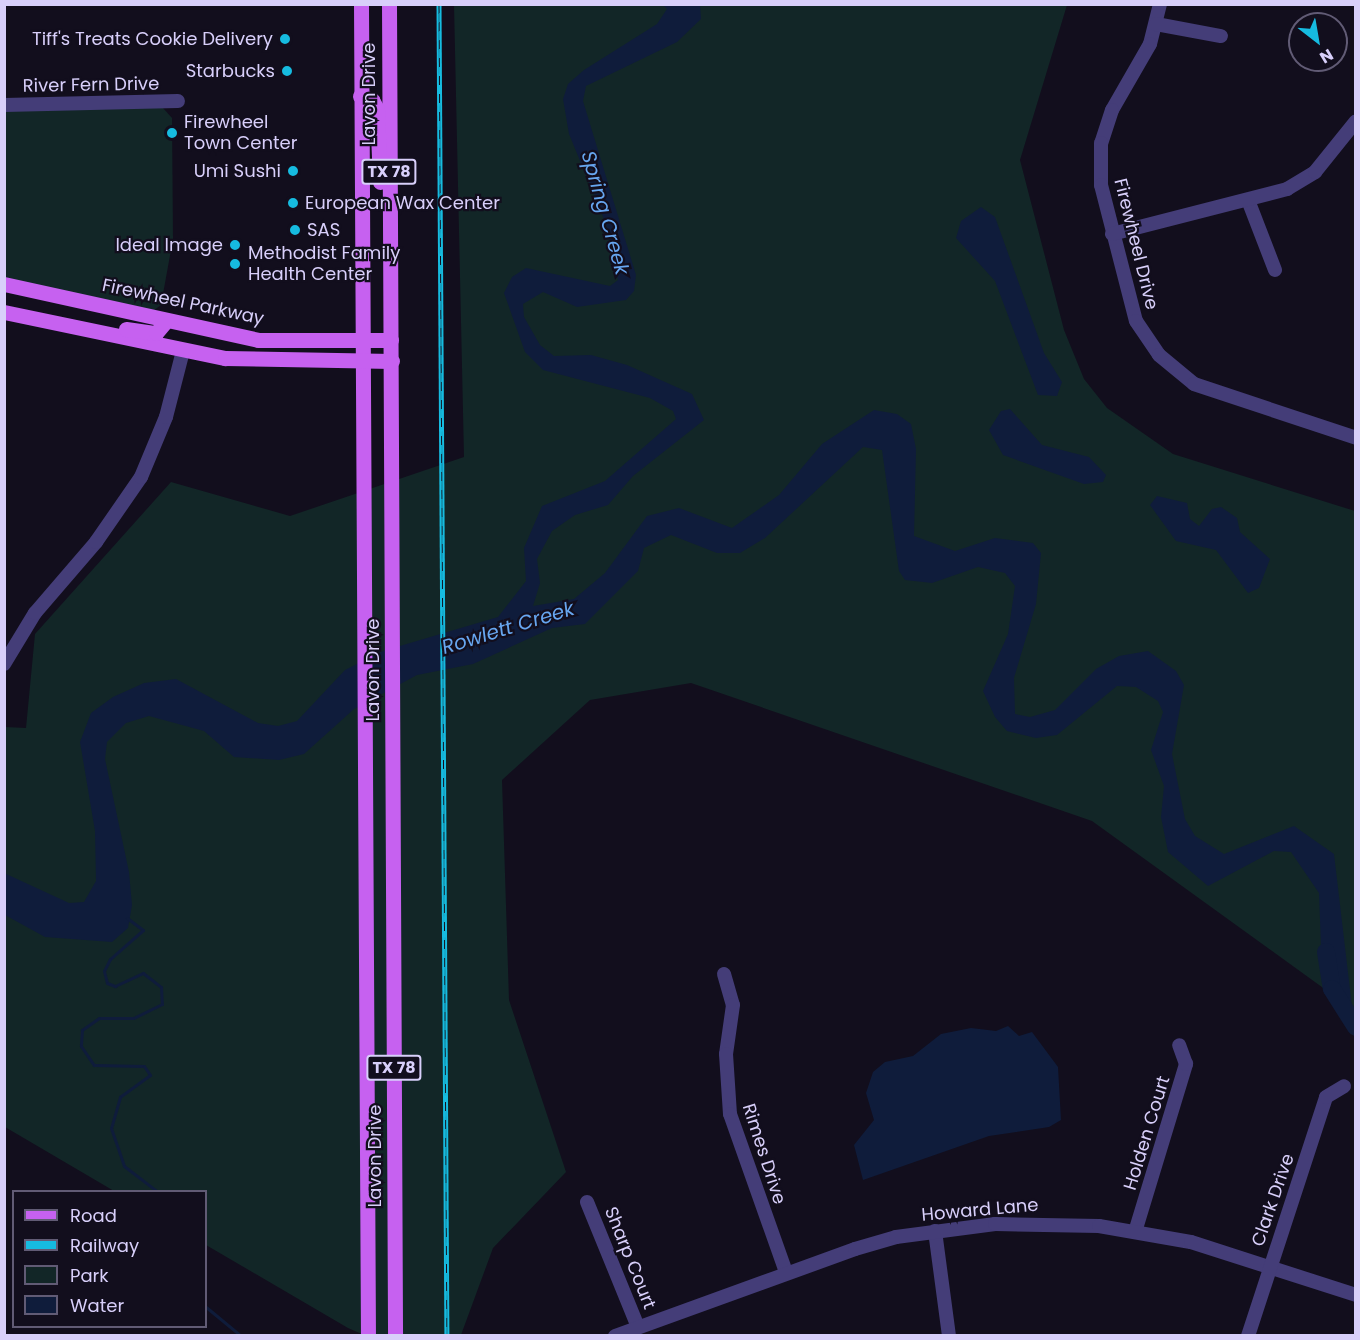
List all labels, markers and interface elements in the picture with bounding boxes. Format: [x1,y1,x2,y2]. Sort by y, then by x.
north arrow [1288,12,1348,72]
place label: Tiff's Treats Cookie Delivery [32,28,273,50]
marker: Tiff's Treats Cookie Delivery [278,32,292,46]
street label: Lavon Drive [358,42,380,146]
text: N [1315,43,1338,69]
place label: Starbucks [186,60,275,82]
marker: Starbucks [280,64,294,78]
street label: River Fern Drive [23,73,159,97]
place label: Firewheel Town Center [184,112,297,154]
marker: Firewheel Town Center [165,126,179,140]
water label: Spring Creek [576,148,634,278]
road number: TX 78 [360,159,418,185]
place label: Umi Sushi [194,160,281,182]
marker: Umi Sushi [286,164,300,178]
street label: Firewheel Drive [1109,176,1163,312]
place label: European Wax Center [305,192,500,214]
marker: European Wax Center [286,196,300,210]
place label: SAS [307,219,340,241]
marker: SAS [288,223,302,237]
place label: Ideal Image [115,234,223,256]
marker: Ideal Image [228,238,242,252]
place label: Methodist Family Health Center [248,243,400,286]
marker: Methodist Family Health Center [226,255,244,273]
street label: Firewheel Parkway [100,274,266,330]
water label: Rowlett Creek [439,596,577,660]
street label: Lavon Drive [362,618,384,722]
road number: TX 78 [366,1055,422,1081]
street label: Holden Court [1119,1073,1175,1193]
street label: Rimes Drive [738,1101,790,1207]
street label: Lavon Drive [364,1104,386,1208]
street label: Clark Drive [1247,1151,1299,1249]
legend [12,1190,207,1328]
street label: Howard Lane [921,1194,1039,1226]
text: Road [70,1203,117,1228]
street label: Sharp Court [600,1204,660,1312]
text: Railway [70,1233,139,1258]
text: Park [70,1263,109,1288]
text: Water [70,1293,124,1318]

